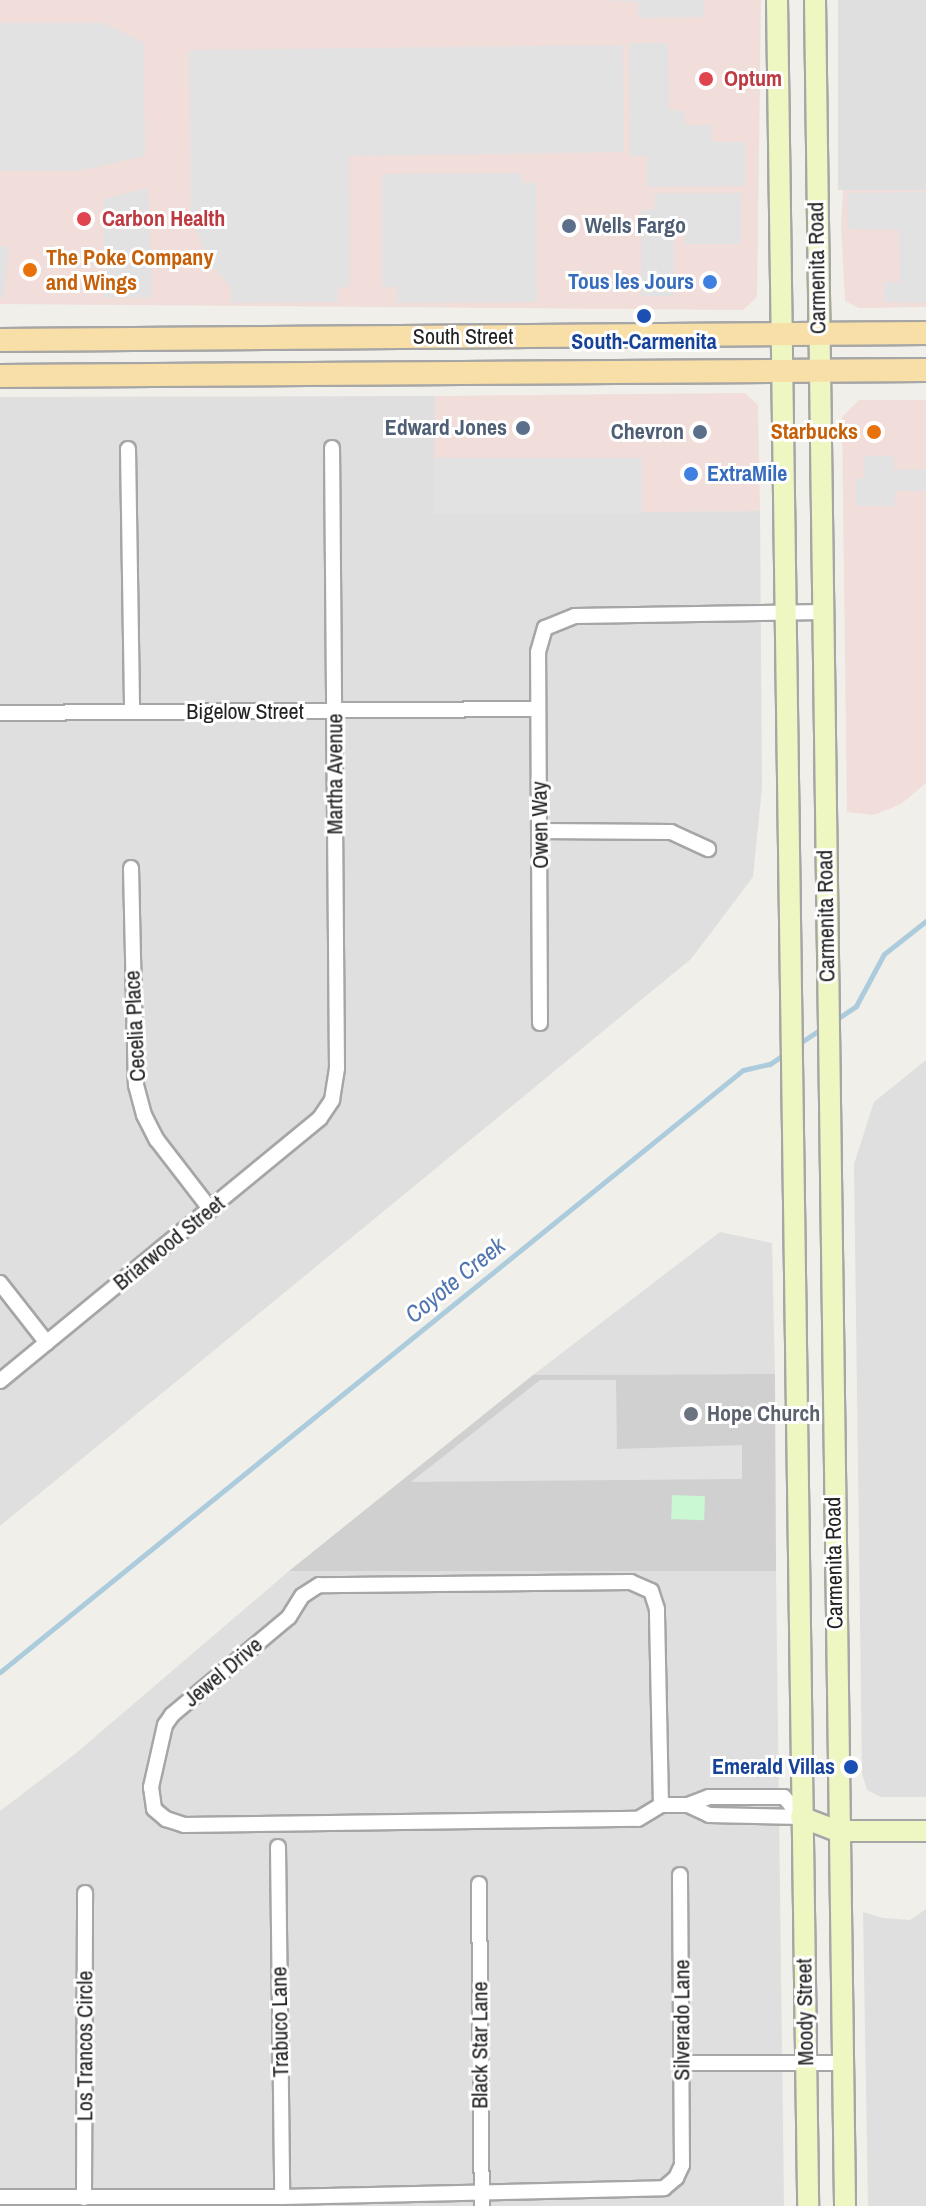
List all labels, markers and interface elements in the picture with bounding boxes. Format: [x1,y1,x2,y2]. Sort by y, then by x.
place label: Optum [724,66,782,92]
marker: Optum [695,68,717,90]
street label: Carmenita Road [803,202,831,334]
place label: Carbon Health [102,206,225,232]
marker: Carbon Health [73,208,95,230]
place label: Wells Fargo [585,213,686,239]
marker: Wells Fargo [560,217,578,235]
place label: The Poke Company and Wings [46,244,213,296]
marker: The Poke Company and Wings [21,261,39,279]
place label: Tous les Jours [568,269,694,295]
marker: Tous les Jours [701,273,719,291]
marker: South-Carmenita [635,307,653,325]
street label: South Street [413,324,513,350]
place label: South-Carmenita [571,329,717,355]
place label: Edward Jones [385,415,507,441]
marker: Edward Jones [514,419,532,437]
place label: Chevron [611,419,684,445]
place label: Starbucks [771,419,858,445]
marker: Chevron [691,423,709,441]
marker: Starbucks [865,423,883,441]
place label: ExtraMile [707,461,787,487]
marker: ExtraMile [682,465,700,483]
street label: Bigelow Street [186,699,304,725]
street label: Martha Avenue [322,713,348,835]
street label: Owen Way [526,781,554,869]
street label: Carmenita Road [812,850,840,982]
street label: Cecelia Place [119,970,151,1082]
street label: Briarwood Street [108,1190,230,1296]
water label: Coyote Creek [399,1231,511,1329]
place label: Hope Church [707,1401,820,1427]
marker: Hope Church [682,1405,700,1423]
street label: Carmenita Road [820,1497,848,1629]
street label: Jewel Drive [178,1632,268,1712]
place label: Emerald Villas [712,1754,835,1780]
marker: Emerald Villas [842,1758,860,1776]
street label: Moody Street [791,1958,819,2066]
street label: Silverado Lane [669,1959,695,2081]
street label: Trabuco Lane [266,1966,294,2078]
street label: Los Trancos Circle [72,1971,98,2121]
street label: Black Star Lane [467,1981,493,2109]

